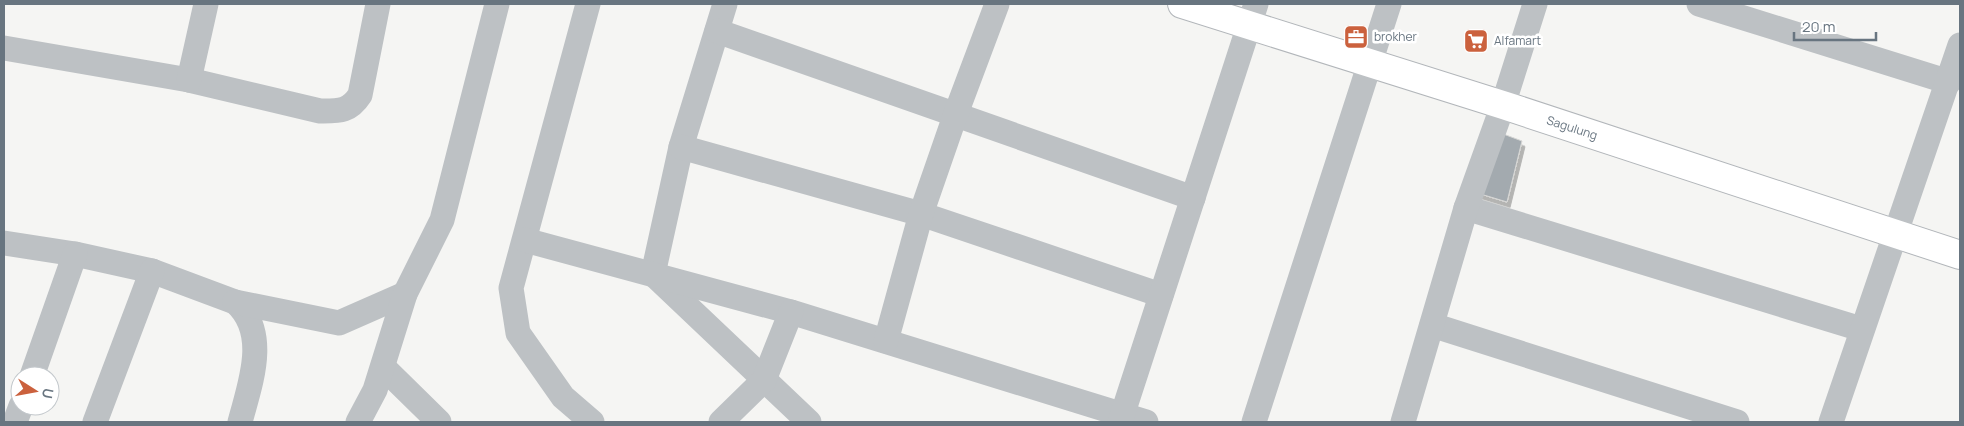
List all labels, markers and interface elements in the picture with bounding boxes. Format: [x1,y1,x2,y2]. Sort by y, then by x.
scale bar [1794,10,1876,42]
text: 20 m [1802,16,1835,37]
office icon: brokher [1343,24,1369,50]
place label: brokher [1374,28,1418,45]
supermarket icon: Alfamart [1463,28,1489,54]
place label: Alfamart [1494,32,1541,49]
street label: Sagulung [1545,111,1600,144]
north arrow [10,366,60,416]
text: U [38,387,59,400]

